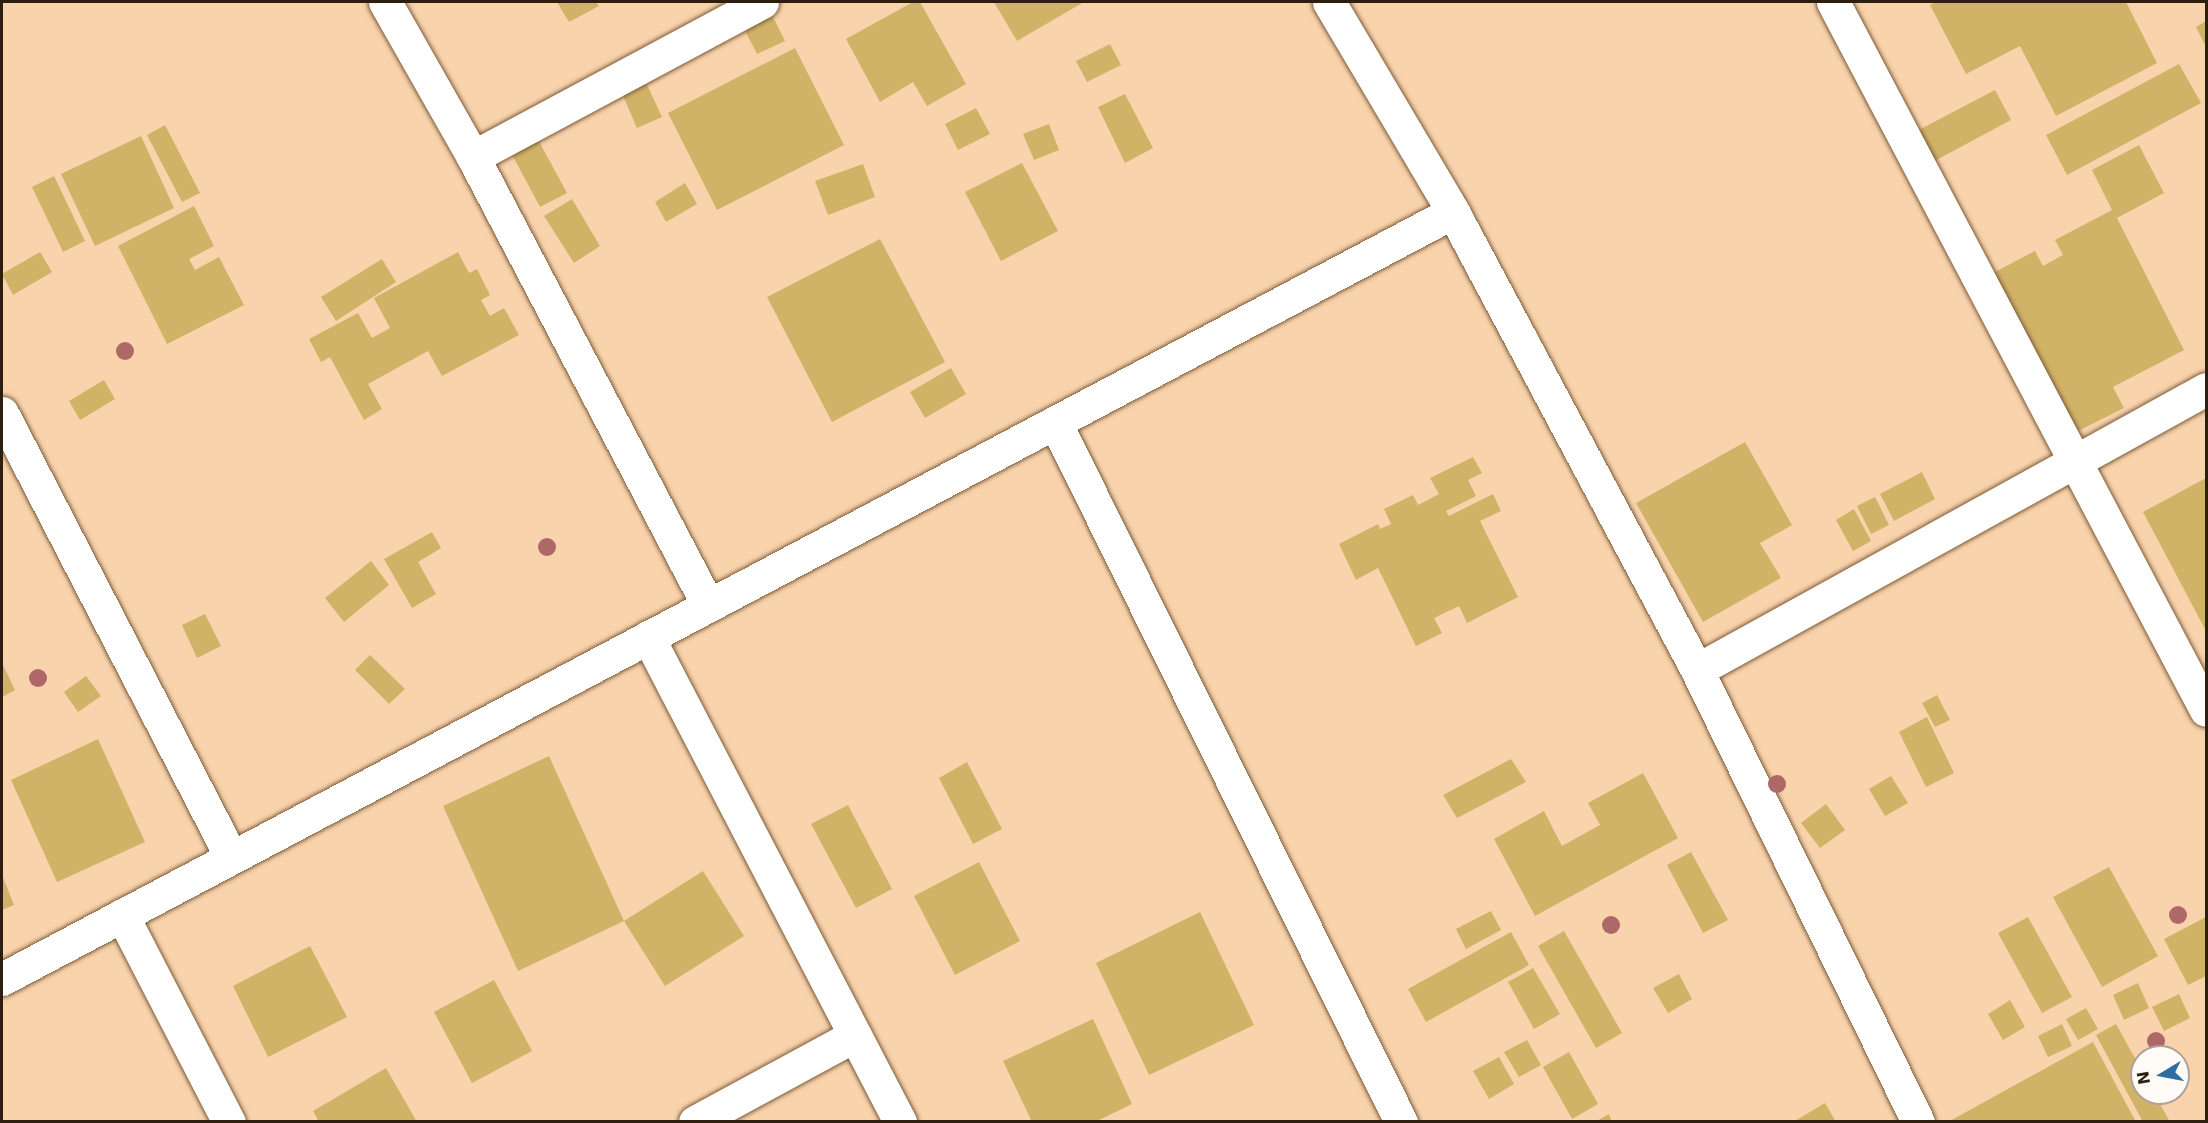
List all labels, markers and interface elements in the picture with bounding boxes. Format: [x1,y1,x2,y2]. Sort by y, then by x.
north arrow [2130,1045,2190,1105]
text: N [2133,1070,2154,1086]

